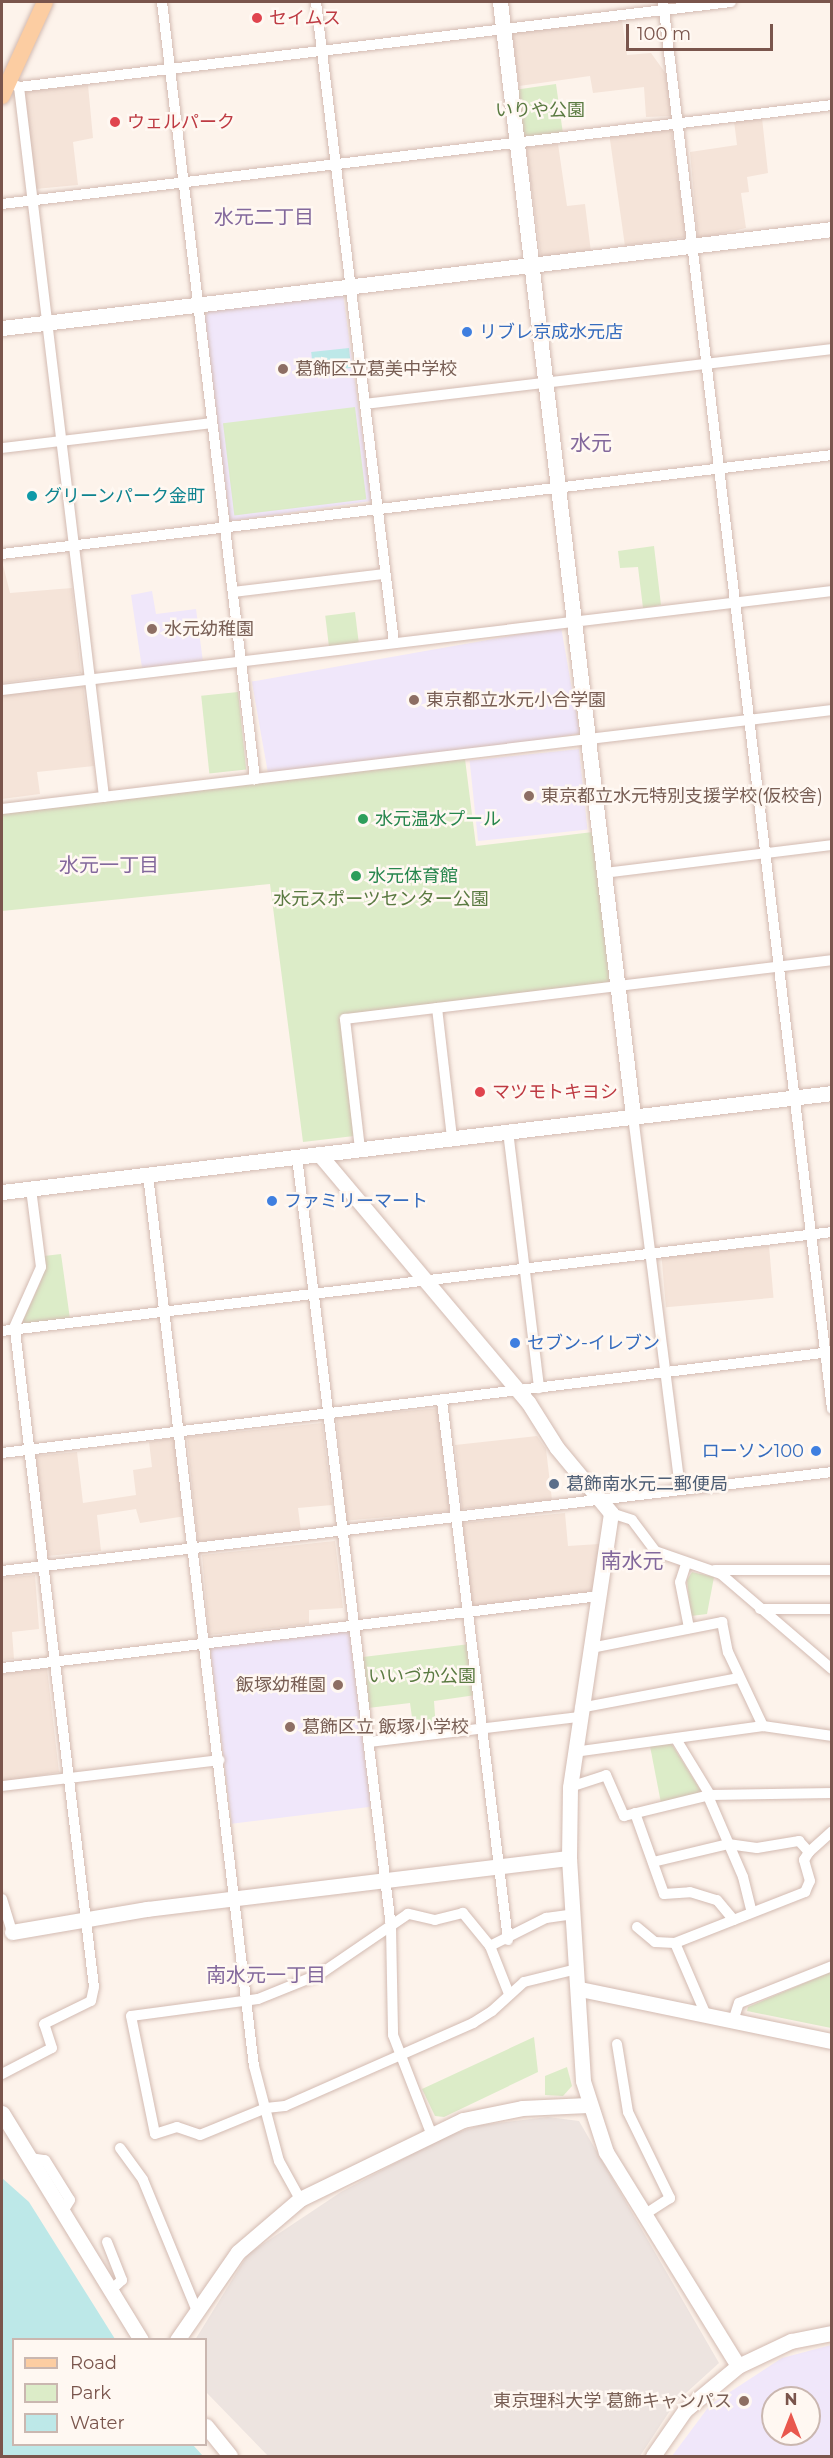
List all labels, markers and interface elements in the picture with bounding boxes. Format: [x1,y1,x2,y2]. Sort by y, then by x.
place label: セイムス [269,7,341,29]
marker: セイムス [250,11,264,25]
scale bar [629,12,776,50]
text: 100 m [637,23,691,45]
park label: いりや公園 [495,99,585,121]
place label: ウェルパーク [127,111,235,133]
marker: ウェルパーク [108,115,122,129]
district label: 水元二丁目 [214,205,314,229]
place label: リブレ京成水元店 [479,321,623,343]
marker: リブレ京成水元店 [460,325,474,339]
place label: 葛飾区立葛美中学校 [295,358,457,380]
marker: 葛飾区立葛美中学校 [276,362,290,376]
district label: 水元 [570,430,612,456]
place label: グリーンパーク金町 [44,485,206,507]
marker: グリーンパーク金町 [25,489,39,503]
place label: 水元幼稚園 [164,618,254,640]
marker: 水元幼稚園 [145,622,159,636]
place label: 東京都立水元小合学園 [426,689,606,711]
marker: 東京都立水元小合学園 [407,693,421,707]
place label: 東京都立水元特別支援学校(仮校舎) [541,785,823,807]
marker: 東京都立水元特別支援学校(仮校舎) [522,789,536,803]
place label: 水元温水プール [375,808,501,830]
marker: 水元温水プール [356,812,370,826]
district label: 水元一丁目 [59,853,159,877]
place label: 水元体育館 [368,865,458,887]
marker: 水元体育館 [349,869,363,883]
park label: 水元スポーツセンター公園 [273,888,489,910]
place label: マツモトキヨシ [492,1081,618,1103]
marker: マツモトキヨシ [473,1085,487,1099]
place label: ファミリーマート [284,1190,428,1212]
marker: ファミリーマート [265,1194,279,1208]
place label: セブン-イレブン [527,1332,660,1354]
marker: セブン-イレブン [508,1336,522,1350]
place label: ローソン100 [702,1440,804,1462]
marker: ローソン100 [809,1444,823,1458]
place label: 葛飾南水元二郵便局 [566,1473,728,1495]
marker: 葛飾南水元二郵便局 [547,1477,561,1491]
district label: 南水元 [601,1548,663,1574]
park label: いいづか公園 [368,1665,476,1687]
place label: 飯塚幼稚園 [236,1674,326,1696]
marker: 飯塚幼稚園 [331,1678,345,1692]
place label: 葛飾区立 飯塚小学校 [302,1716,469,1738]
marker: 葛飾区立 飯塚小学校 [283,1720,297,1734]
district label: 南水元一丁目 [206,1963,326,1987]
legend [12,2338,207,2446]
text: Road [70,2352,117,2374]
text: Park [70,2382,111,2404]
north arrow [761,2386,821,2446]
place label: 東京理科大学 葛飾キャンパス [493,2390,732,2412]
text: N [785,2390,797,2409]
marker: 東京理科大学 葛飾キャンパス [737,2394,751,2408]
text: Water [70,2412,125,2434]

